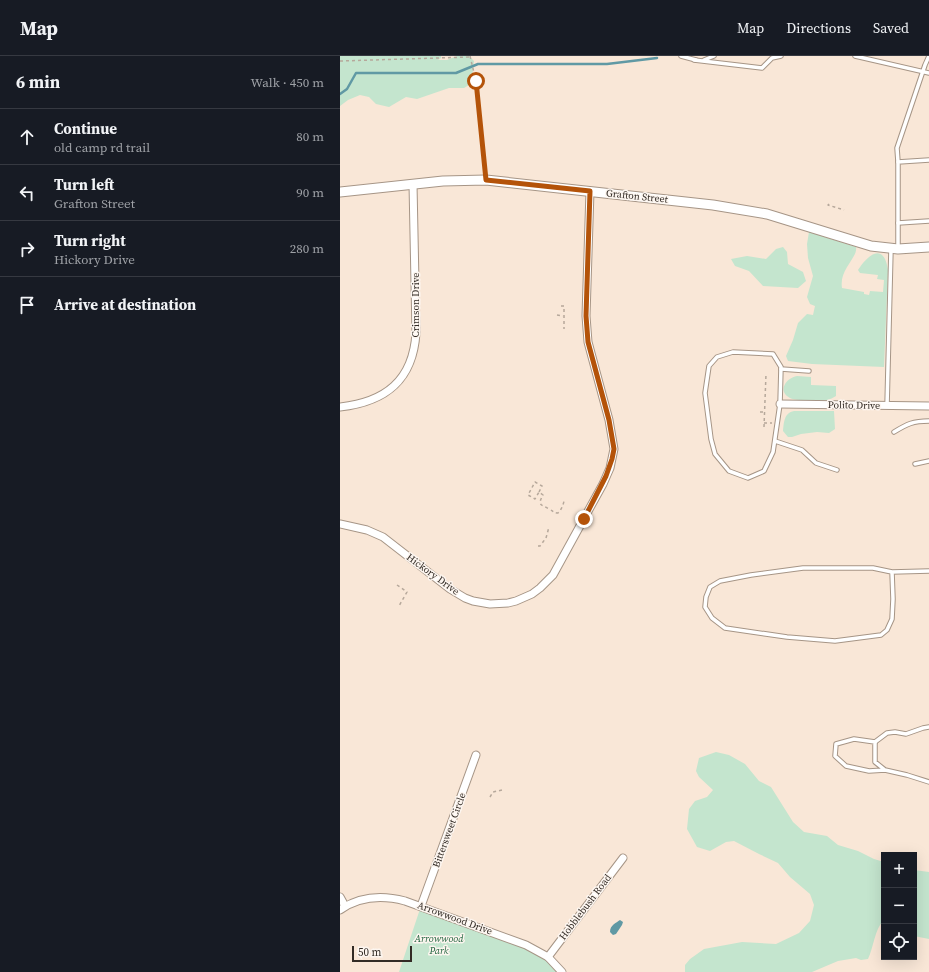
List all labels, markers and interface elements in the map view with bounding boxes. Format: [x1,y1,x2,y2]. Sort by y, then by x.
text: Map [20,15,58,41]
text: Map [737,18,764,38]
text: Directions [786,18,851,38]
text: Saved [873,18,909,38]
text: 6 min [16,70,60,94]
route start [467,72,485,90]
text: Walk · 450 m [251,74,324,91]
text: Continue [54,118,117,139]
icon: ahead [16,126,38,148]
text: 80 m [296,128,324,145]
text: old camp rd trail [54,139,150,156]
text: Turn left [54,174,114,195]
icon: left [16,182,38,204]
text: 90 m [296,184,324,201]
street label: Grafton Street [605,186,669,206]
text: Grafton Street [54,195,135,212]
text: Turn right [54,230,126,251]
icon: right [16,238,38,260]
text: 280 m [290,240,324,257]
text: Hickory Drive [54,251,135,268]
street label: Crimson Drive [409,273,422,337]
icon: arrive [16,294,38,316]
text: Arrive at destination [54,294,196,315]
street label: Polito Drive [828,398,880,412]
route end [575,510,593,528]
street label: Hickory Drive [404,550,462,598]
street label: Bittersweet Circle [429,791,469,869]
map controls [881,852,917,960]
button: + [881,852,917,888]
street label: Hobblebush Road [556,871,614,943]
button: − [881,888,917,924]
street label: Arrowwood Drive [416,898,494,938]
button: locate [881,924,917,960]
park label: Arrowwood Park [414,932,464,957]
scale bar [352,944,412,963]
text: 50 m [358,945,381,960]

